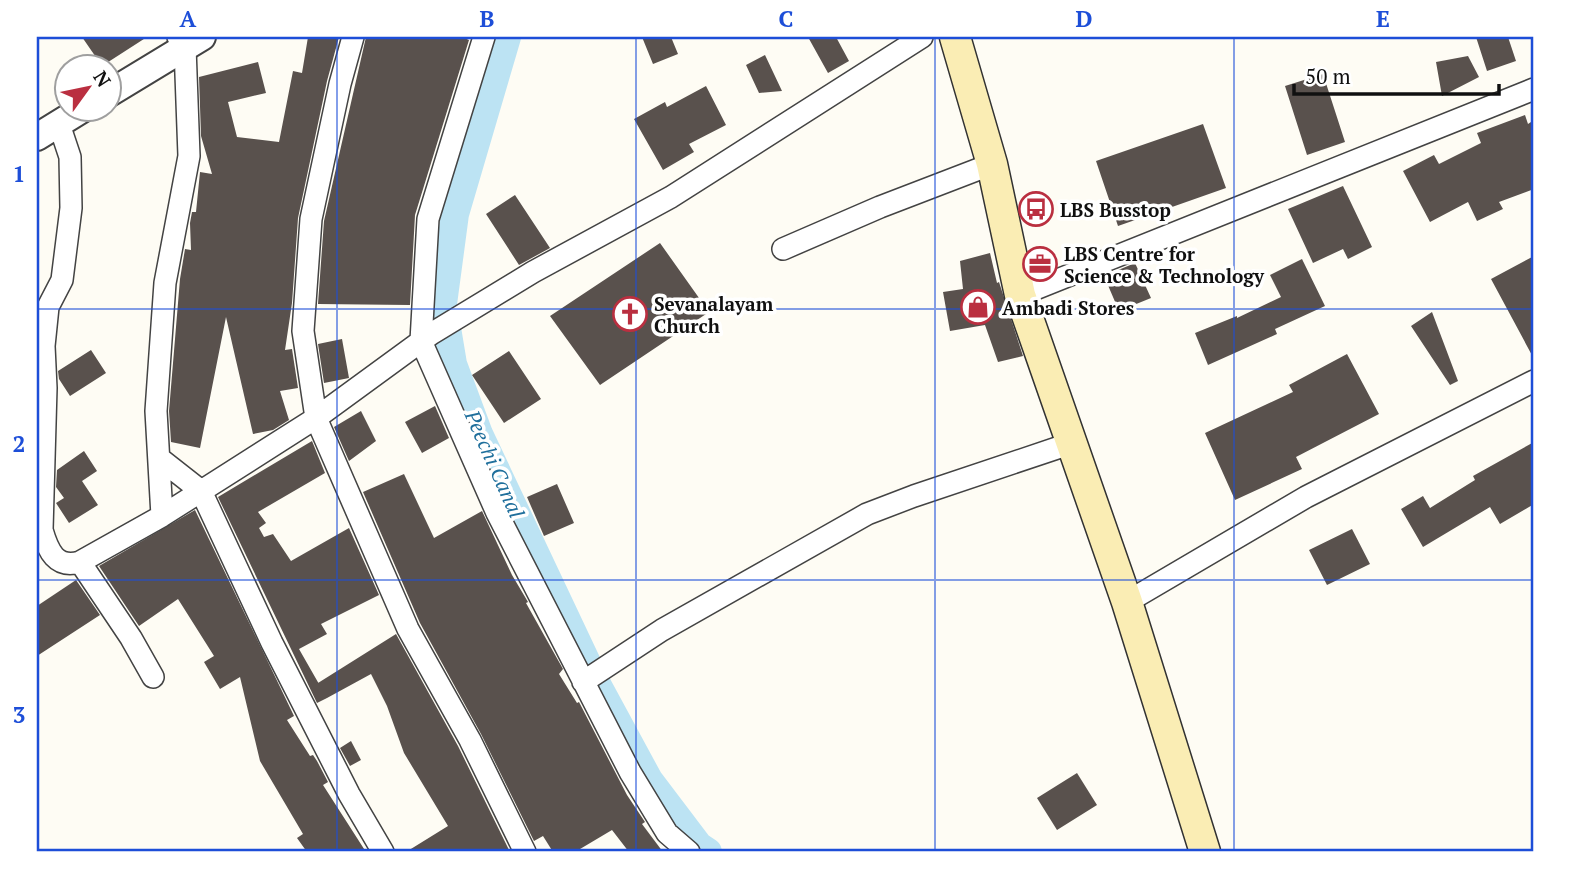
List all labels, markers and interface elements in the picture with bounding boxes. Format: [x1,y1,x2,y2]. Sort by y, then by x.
text: A [180,3,197,34]
text: B [480,3,495,34]
text: C [779,3,794,34]
text: D [1076,3,1093,34]
text: E [1376,3,1390,34]
north arrow [52,52,122,122]
scale bar [1294,52,1499,96]
text: 50 m [1305,62,1351,90]
text: N [88,66,117,92]
text: 1 [13,158,26,189]
bus stop icon: LBS Busstop [1017,190,1055,228]
place label: LBS Busstop [1060,197,1171,222]
place label: LBS Centre for Science & Technology [1064,241,1265,288]
office icon: LBS Centre for Science & Technology [1021,245,1059,283]
shop icon: Ambadi Stores [959,288,997,326]
place label: Sevanalayam Church [654,291,774,338]
church icon: Sevanalayam Church [611,295,649,333]
place label: Ambadi Stores [1002,295,1135,320]
water label: Peechi Canal [458,405,531,523]
text: 2 [13,428,26,459]
text: 3 [13,699,26,730]

